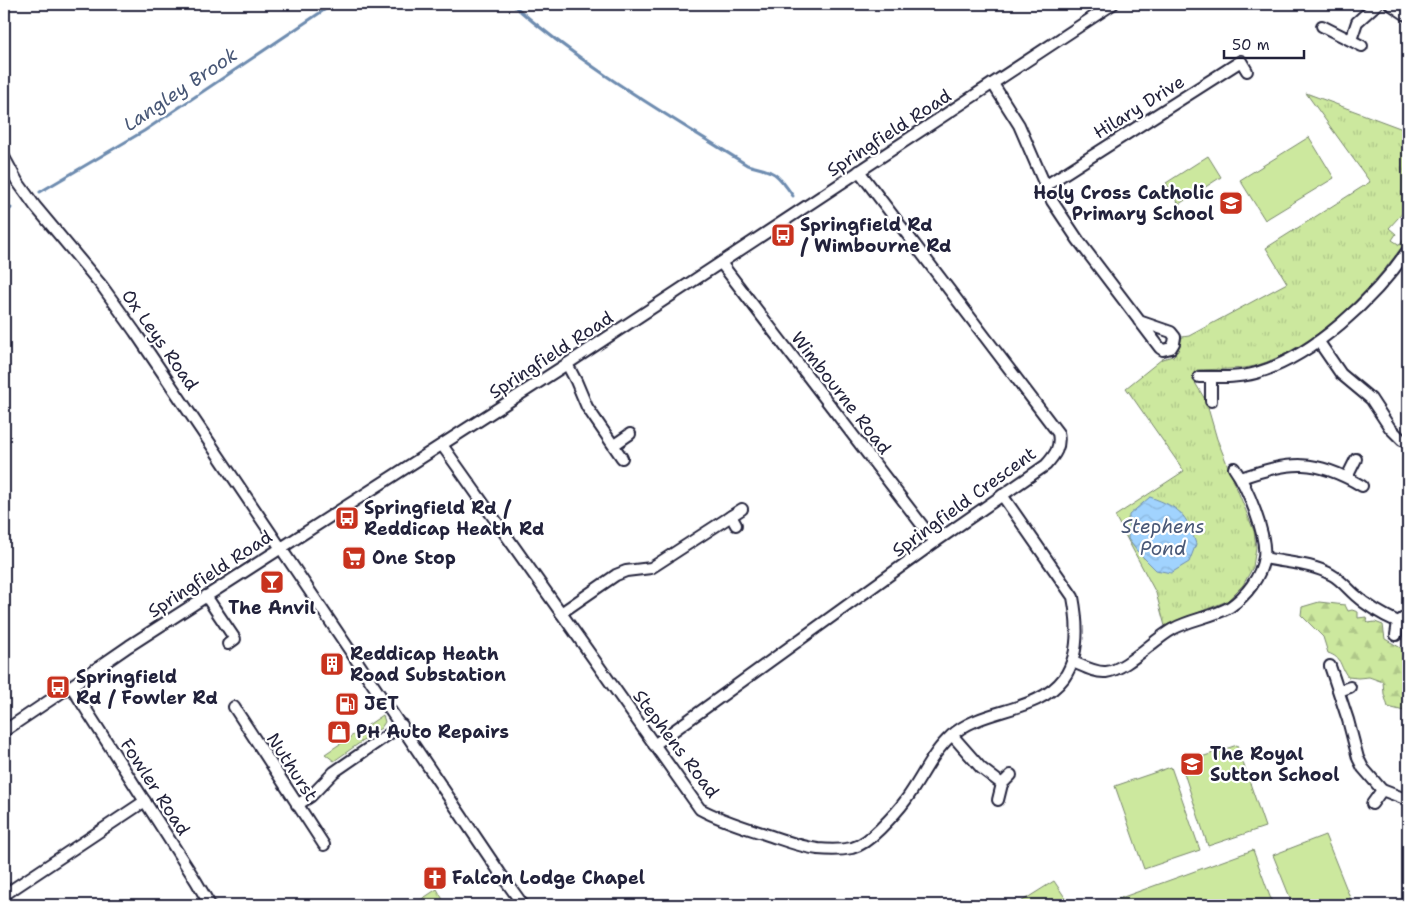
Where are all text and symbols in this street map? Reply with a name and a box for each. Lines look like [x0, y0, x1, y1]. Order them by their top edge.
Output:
scale bar [1224, 28, 1304, 60]
text: 50 m [1232, 35, 1270, 55]
water label: Langley Brook [118, 42, 242, 137]
street label: Hilary Drive [1089, 70, 1189, 144]
street label: Springfield Road [822, 84, 956, 182]
place label: Holy Cross Catholic Primary School [1033, 181, 1214, 226]
school or university icon: Holy Cross Catholic Primary School [1218, 190, 1244, 216]
place label: Springfield Rd / Wimbourne Rd [800, 213, 952, 258]
bus stop icon: Springfield Rd / Wimbourne Rd [770, 222, 796, 248]
street label: Ox Leys Road [116, 285, 204, 395]
street label: Springfield Road [484, 306, 618, 404]
street label: Wimbourne Road [785, 327, 897, 459]
street label: Springfield Crescent [887, 442, 1041, 562]
place label: Springfield Rd / Reddicap Heath Rd [364, 496, 544, 541]
bus stop icon: Springfield Rd / Reddicap Heath Rd [334, 505, 360, 531]
water label: Stephens Pond [1121, 514, 1205, 561]
street label: Springfield Road [143, 525, 277, 623]
supermarket icon: One Stop [341, 545, 367, 571]
place label: One Stop [372, 546, 456, 570]
bar icon: The Anvil [259, 569, 285, 595]
place label: The Anvil [228, 596, 316, 620]
place label: Reddicap Heath Road Substation [350, 642, 506, 687]
building icon: Reddicap Heath Road Substation [319, 651, 345, 677]
place label: Springfield Rd / Fowler Rd [76, 665, 218, 710]
bus stop icon: Springfield Rd / Fowler Rd [45, 674, 71, 700]
street label: Stephens Road [627, 685, 725, 803]
fuel station icon: JET [334, 691, 360, 717]
place label: JET [364, 692, 399, 716]
shop icon: PH Auto Repairs [326, 719, 352, 745]
place label: PH Auto Repairs [356, 720, 509, 744]
street label: Nuthurst [261, 728, 323, 806]
street label: Fowler Road [115, 734, 195, 840]
place label: The Royal Sutton School [1210, 742, 1340, 787]
school or university icon: The Royal Sutton School [1179, 751, 1205, 777]
church icon: Falcon Lodge Chapel [422, 865, 448, 891]
place label: Falcon Lodge Chapel [452, 866, 645, 890]

